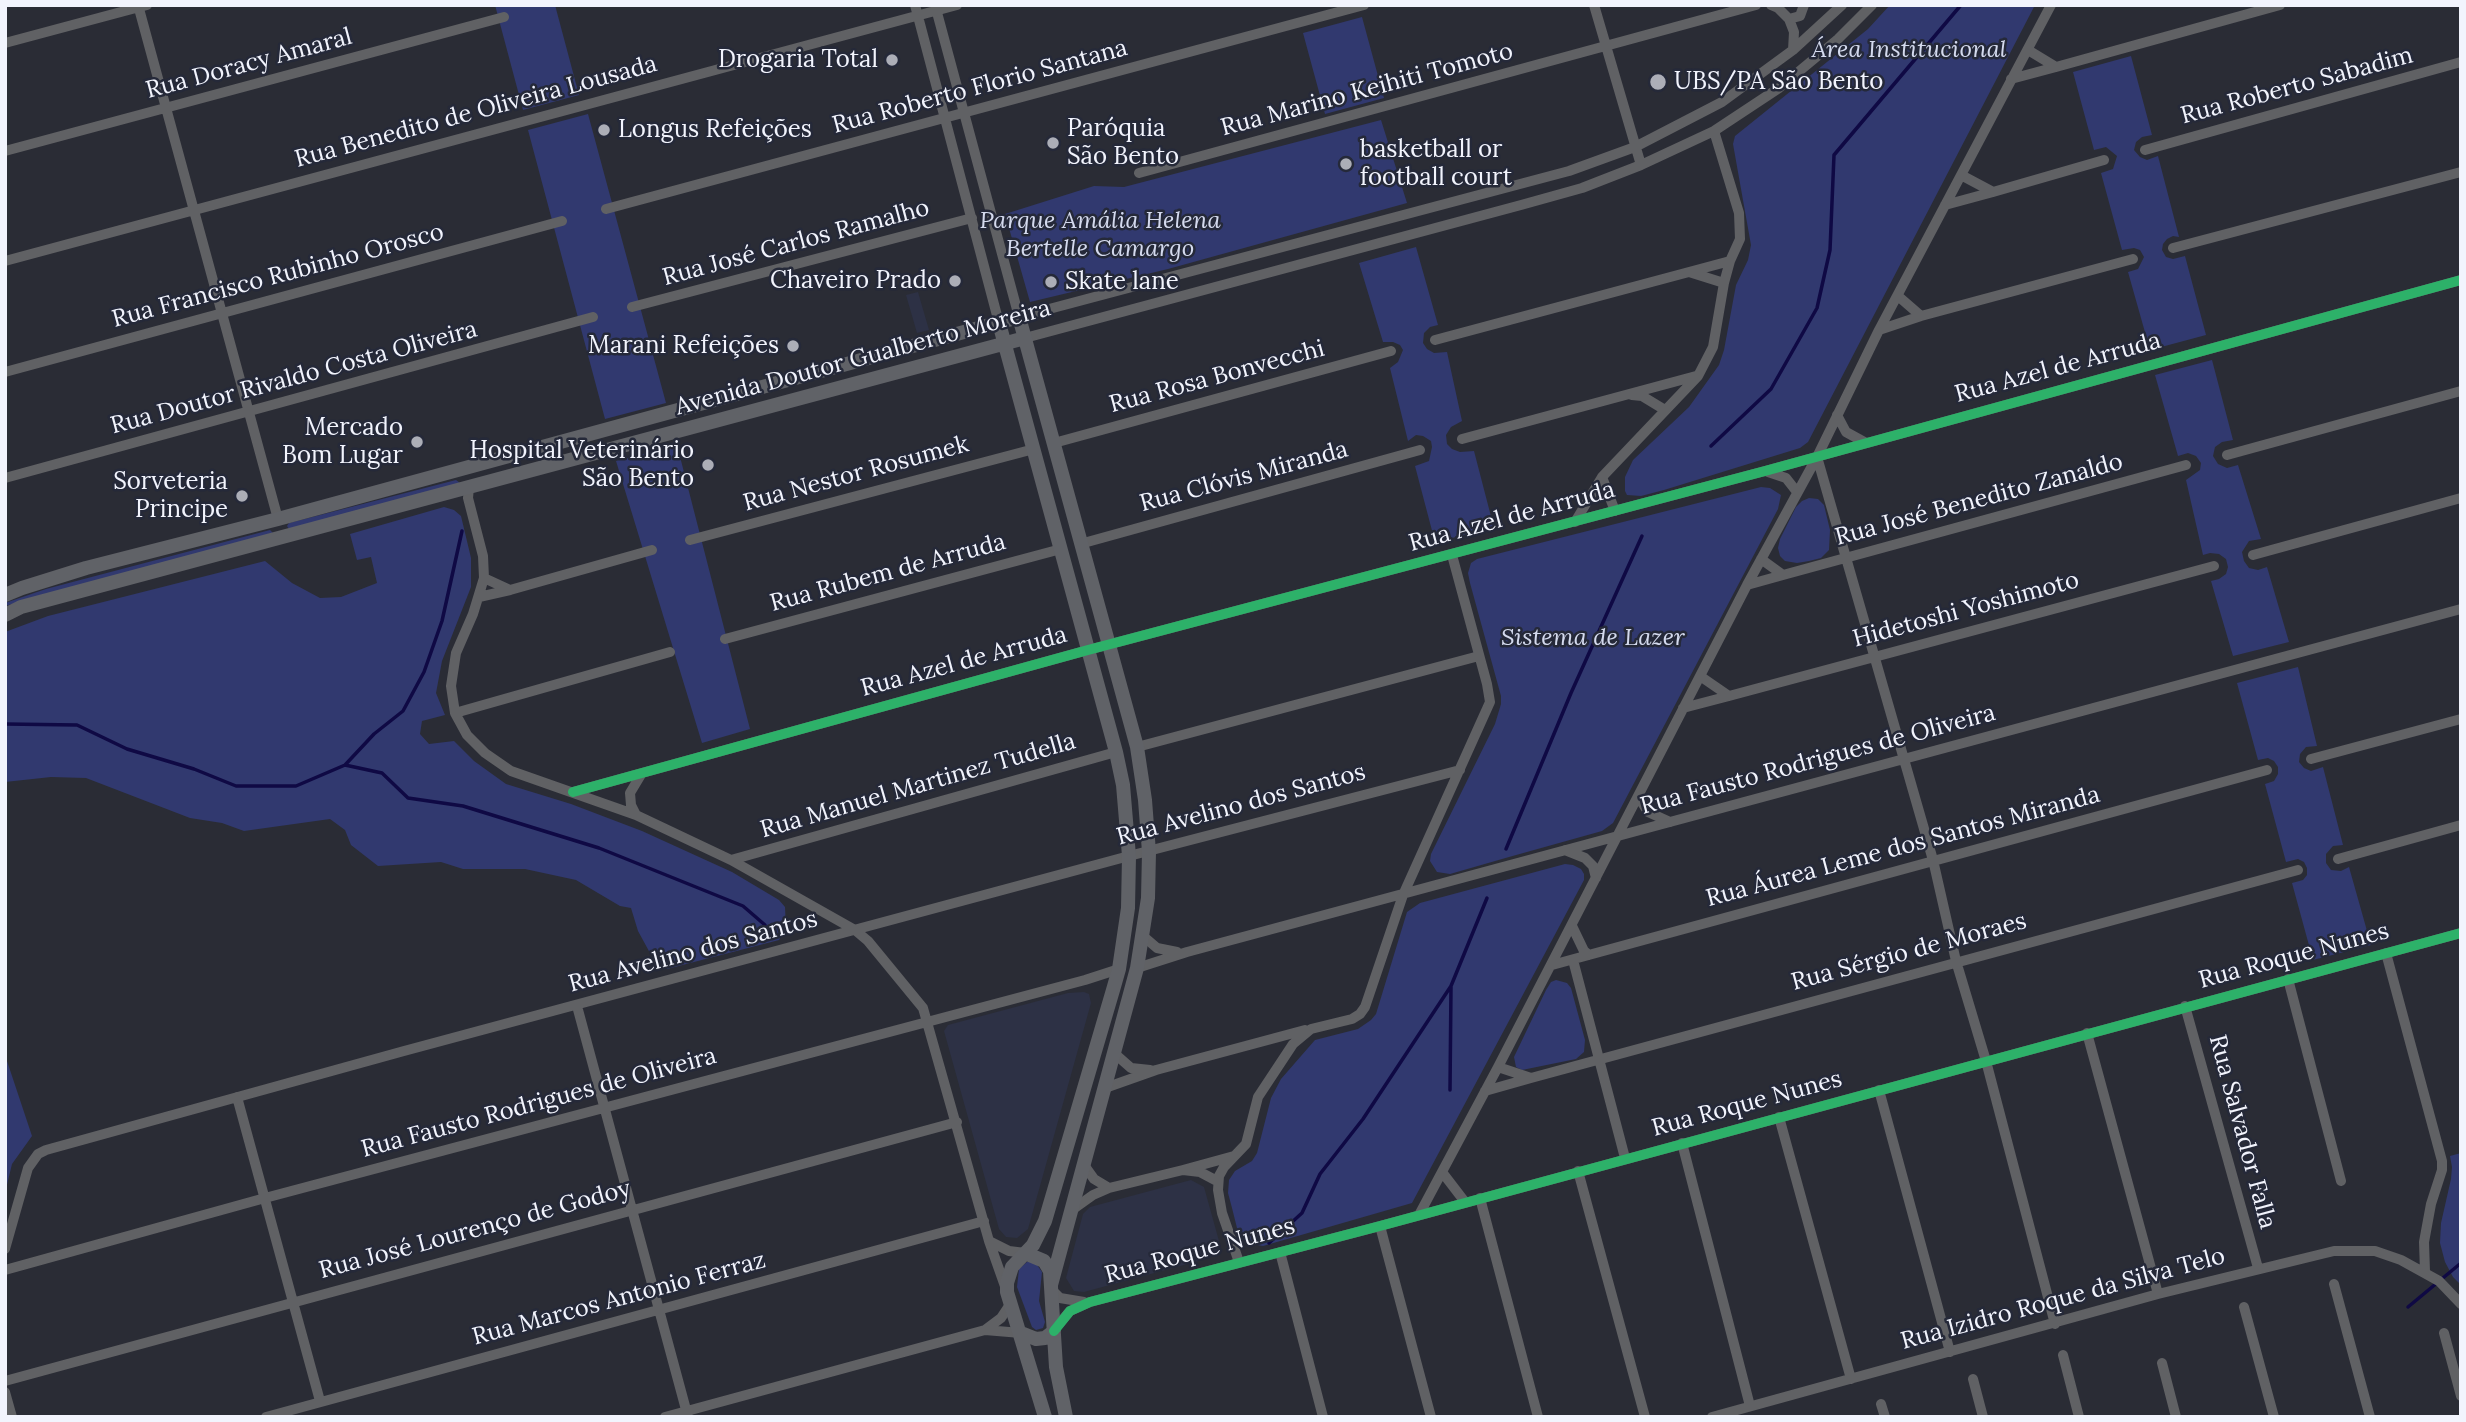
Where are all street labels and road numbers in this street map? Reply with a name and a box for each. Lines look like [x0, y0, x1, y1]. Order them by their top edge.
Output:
street label: Rua Doracy Amaral [143, 23, 355, 105]
street label: Rua Roberto Florio Santana [829, 34, 1131, 140]
street label: Rua Marino Keihiti Tomoto [1218, 37, 1516, 143]
street label: Rua Roberto Sabadim [2178, 41, 2416, 131]
street label: Rua Benedito de Oliveira Lousada [292, 50, 660, 174]
street label: Rua José Carlos Ramalho [659, 193, 933, 293]
street label: Rua Francisco Rubinho Orosco [109, 218, 447, 334]
street label: Avenida Doutor Gualberto Moreira [672, 294, 1054, 422]
street label: Rua Doutor Rivaldo Costa Oliveira [108, 315, 480, 441]
street label: Rua Azel de Arruda [1952, 327, 2164, 409]
street label: Rua Rosa Bonvecchi [1106, 334, 1328, 420]
street label: Rua Nestor Rosumek [740, 430, 972, 518]
street label: Rua Clóvis Miranda [1137, 435, 1351, 519]
street label: Rua José Benedito Zanaldo [1832, 448, 2126, 552]
street label: Rua Azel de Arruda [1406, 476, 1618, 558]
street label: Rua Rubem de Arruda [767, 528, 1009, 618]
street label: Hidetoshi Yoshimoto [1850, 566, 2082, 654]
street label: Rua Azel de Arruda [858, 621, 1070, 703]
street label: Rua Fausto Rodrigues de Oliveira [1637, 699, 1999, 821]
street label: Rua Manuel Martinez Tudella [757, 727, 1079, 845]
street label: Rua Avelino dos Santos [1113, 758, 1369, 852]
street label: Rua Áurea Leme dos Santos Miranda [1703, 780, 2103, 914]
street label: Rua Avelino dos Santos [565, 905, 821, 999]
street label: Rua Sérgio de Moraes [1788, 907, 2030, 997]
street label: Rua Roque Nunes [2196, 917, 2392, 995]
street label: Rua Salvador Falla [2202, 1032, 2282, 1232]
street label: Rua Fausto Rodrigues de Oliveira [358, 1042, 720, 1164]
street label: Rua Roque Nunes [1649, 1065, 1845, 1143]
street label: Rua José Lourenço de Godoy [316, 1175, 634, 1285]
street label: Rua Roque Nunes [1102, 1212, 1298, 1290]
street label: Rua Izidro Roque da Silva Telo [1898, 1242, 2228, 1356]
street label: Rua Marcos Antonio Ferraz [469, 1246, 769, 1352]

